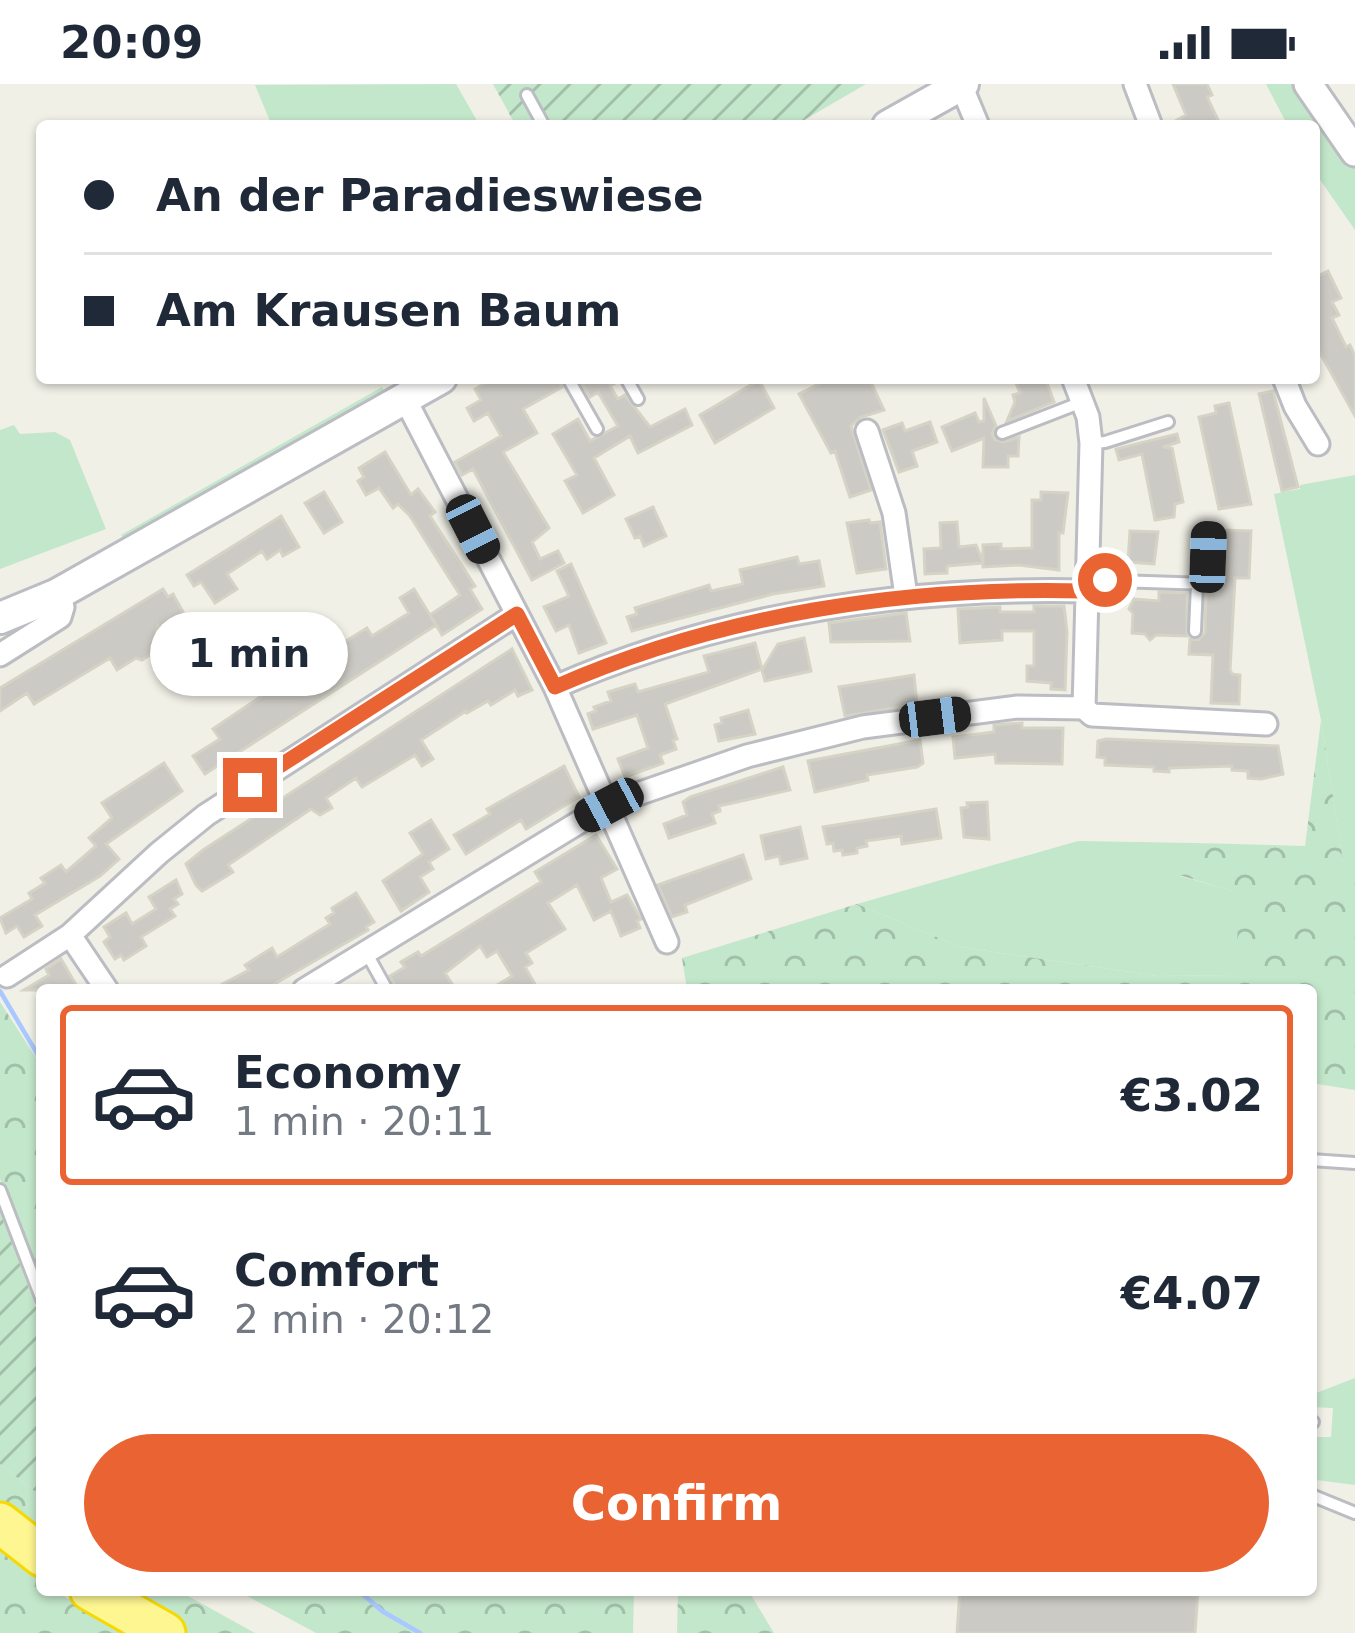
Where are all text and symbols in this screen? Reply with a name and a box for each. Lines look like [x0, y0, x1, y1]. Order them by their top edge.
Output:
text: 20:09 [60, 16, 203, 69]
text: An der Paradieswiese [156, 169, 704, 222]
text: Am Krausen Baum [156, 284, 621, 337]
car [441, 489, 505, 569]
car [1189, 520, 1227, 594]
route start [1078, 553, 1132, 607]
callout: 1 min [151, 611, 349, 695]
text: 1 min [188, 631, 310, 676]
car [897, 695, 973, 739]
route end [223, 758, 277, 812]
car [569, 772, 649, 838]
icon: car [90, 1041, 198, 1149]
text: Economy [234, 1046, 462, 1099]
text: €3.02 [1121, 1069, 1263, 1122]
text: 1 min · 20:11 [234, 1099, 494, 1144]
icon: car [90, 1239, 198, 1347]
text: Comfort [234, 1244, 439, 1297]
text: €4.07 [1121, 1267, 1263, 1320]
text: 2 min · 20:12 [234, 1297, 494, 1342]
button: Confirm [84, 1434, 1269, 1572]

